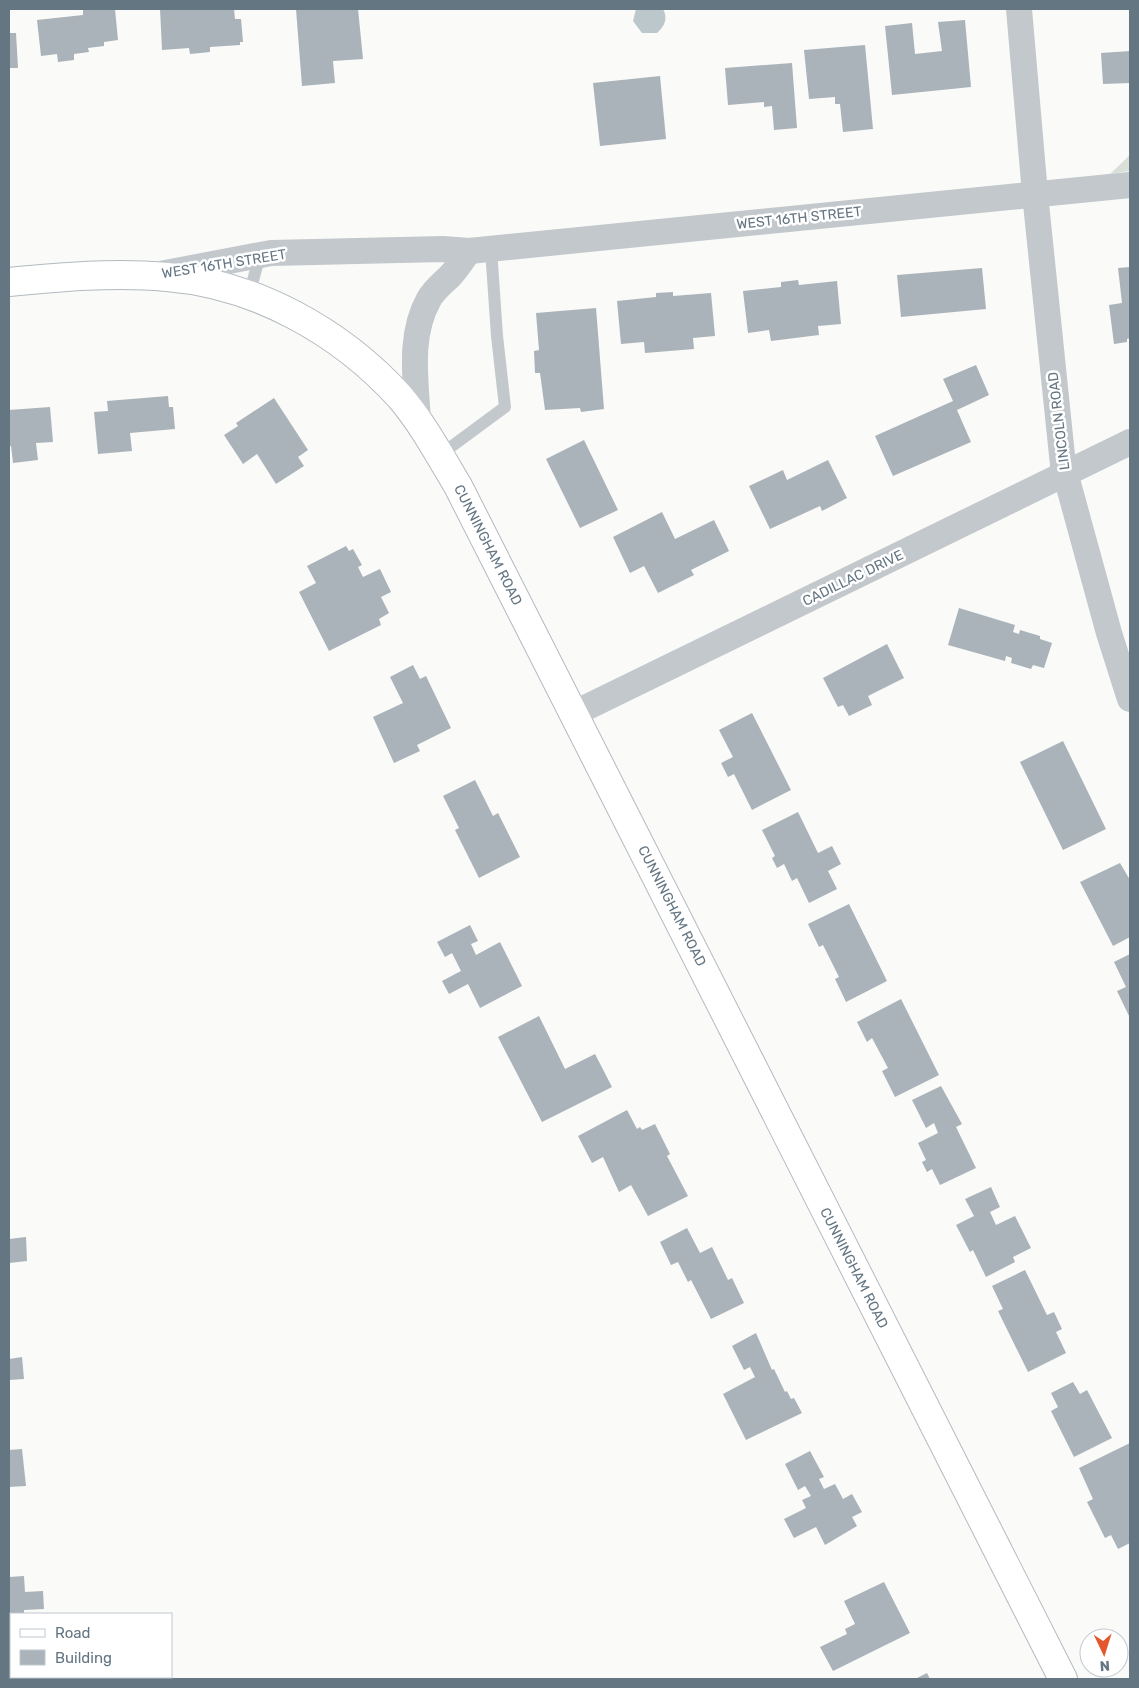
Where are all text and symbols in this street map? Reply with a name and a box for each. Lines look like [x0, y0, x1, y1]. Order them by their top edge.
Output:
street label: WEST 16TH STREET [736, 203, 862, 233]
street label: WEST 16TH STREET [161, 246, 287, 282]
street label: LINCOLN ROAD [1045, 371, 1073, 471]
street label: CUNNINGHAM ROAD [450, 482, 526, 608]
street label: CADILLAC DRIVE [800, 546, 906, 610]
street label: CUNNINGHAM ROAD [634, 843, 710, 969]
street label: CUNNINGHAM ROAD [816, 1205, 892, 1331]
legend [10, 1613, 172, 1678]
text: Road [55, 1624, 91, 1642]
north arrow [1079, 1628, 1129, 1678]
text: Building [55, 1649, 112, 1667]
text: N [1099, 1657, 1110, 1674]

